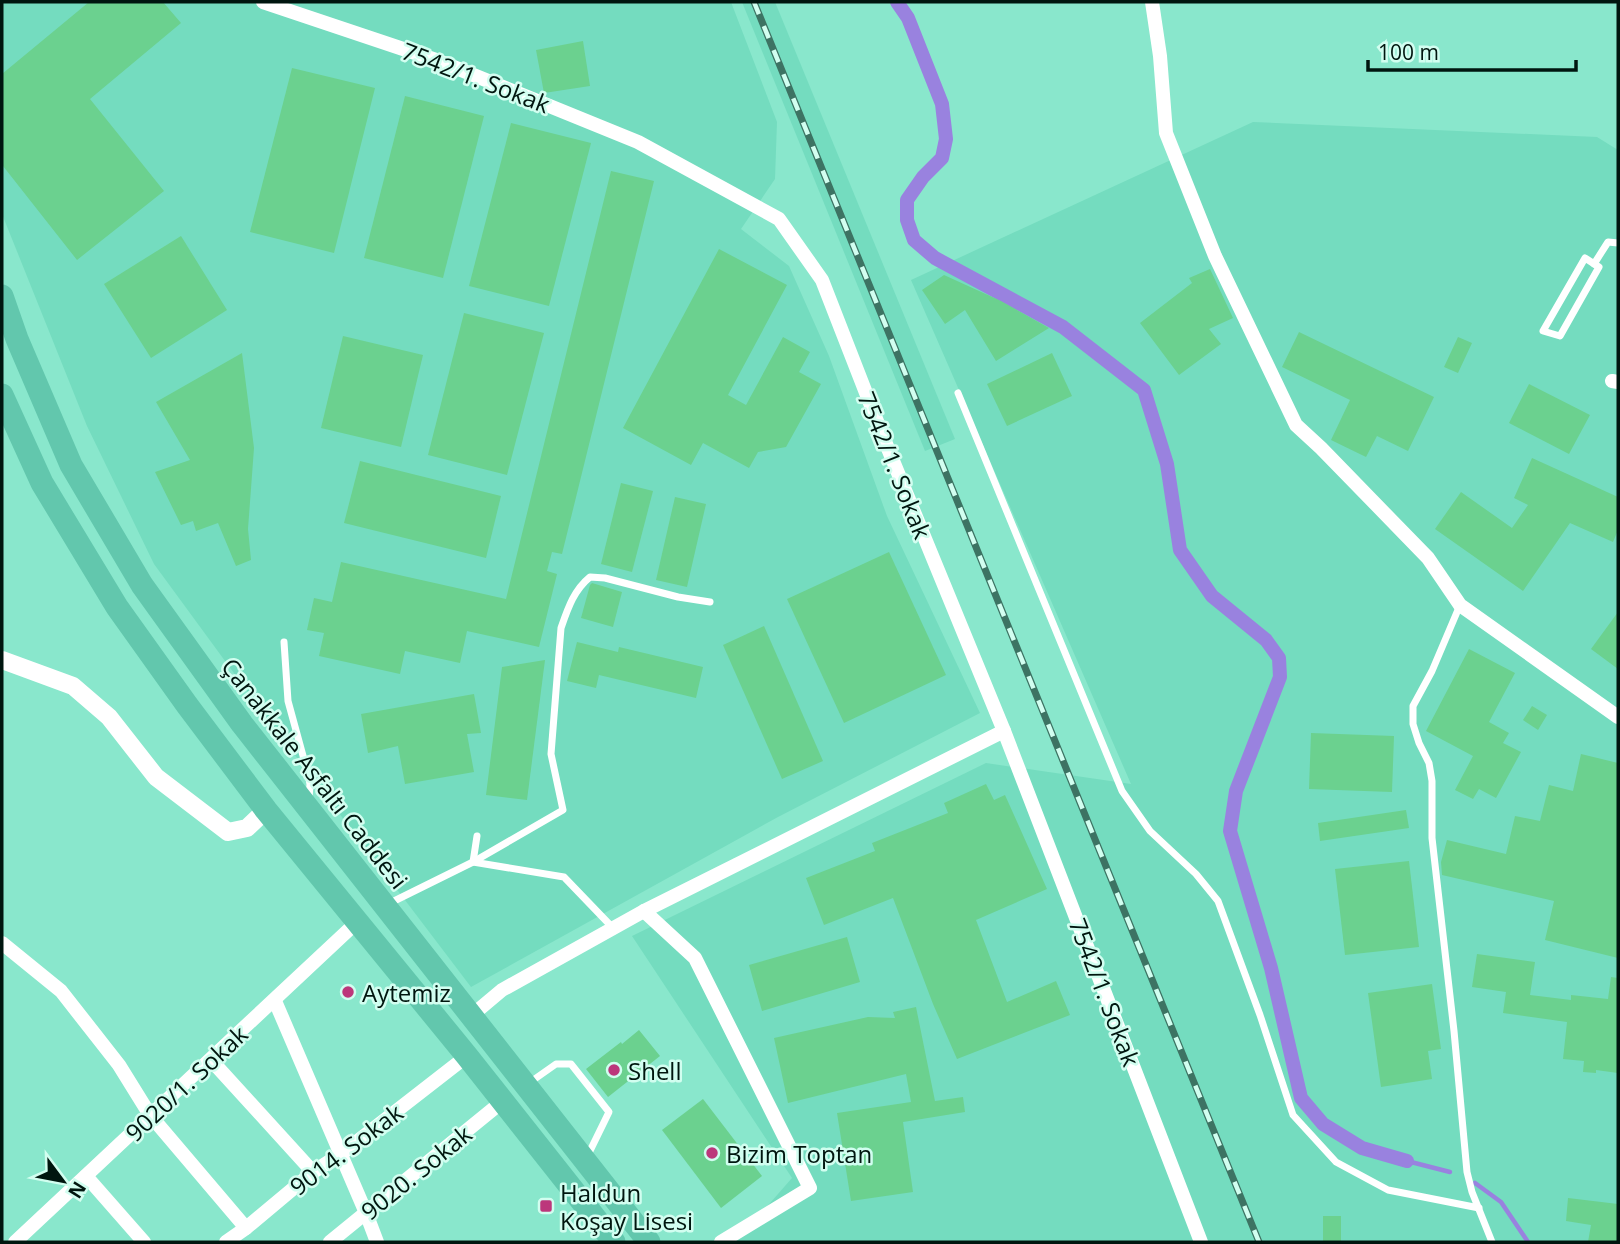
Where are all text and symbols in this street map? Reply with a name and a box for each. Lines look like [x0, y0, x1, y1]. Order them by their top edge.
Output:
scale bar [1368, 28, 1576, 72]
street label: 7542/1. Sokak [397, 34, 555, 121]
text: 100 m [1378, 38, 1439, 66]
street label: 7542/1. Sokak [850, 386, 940, 544]
street label: Çanakkale Asfaltı Caddesi [214, 651, 416, 895]
street label: 7542/1. Sokak [1062, 913, 1149, 1071]
place label: Aytemiz [362, 976, 451, 1009]
marker: Aytemiz [340, 984, 356, 1000]
street label: 9020/1. Sokak [118, 1017, 255, 1148]
place label: Shell [628, 1054, 681, 1087]
marker: Shell [606, 1062, 622, 1078]
street label: 9014. Sokak [283, 1095, 410, 1202]
street label: 9020. Sokak [354, 1117, 479, 1227]
place label: Bizim Toptan [726, 1137, 872, 1170]
marker: Bizim Toptan [704, 1145, 720, 1161]
north arrow [28, 1146, 98, 1216]
place label: Haldun Koşay Lisesi [560, 1176, 693, 1237]
text: N [62, 1177, 93, 1203]
marker: Haldun Koşay Lisesi [538, 1198, 554, 1214]

